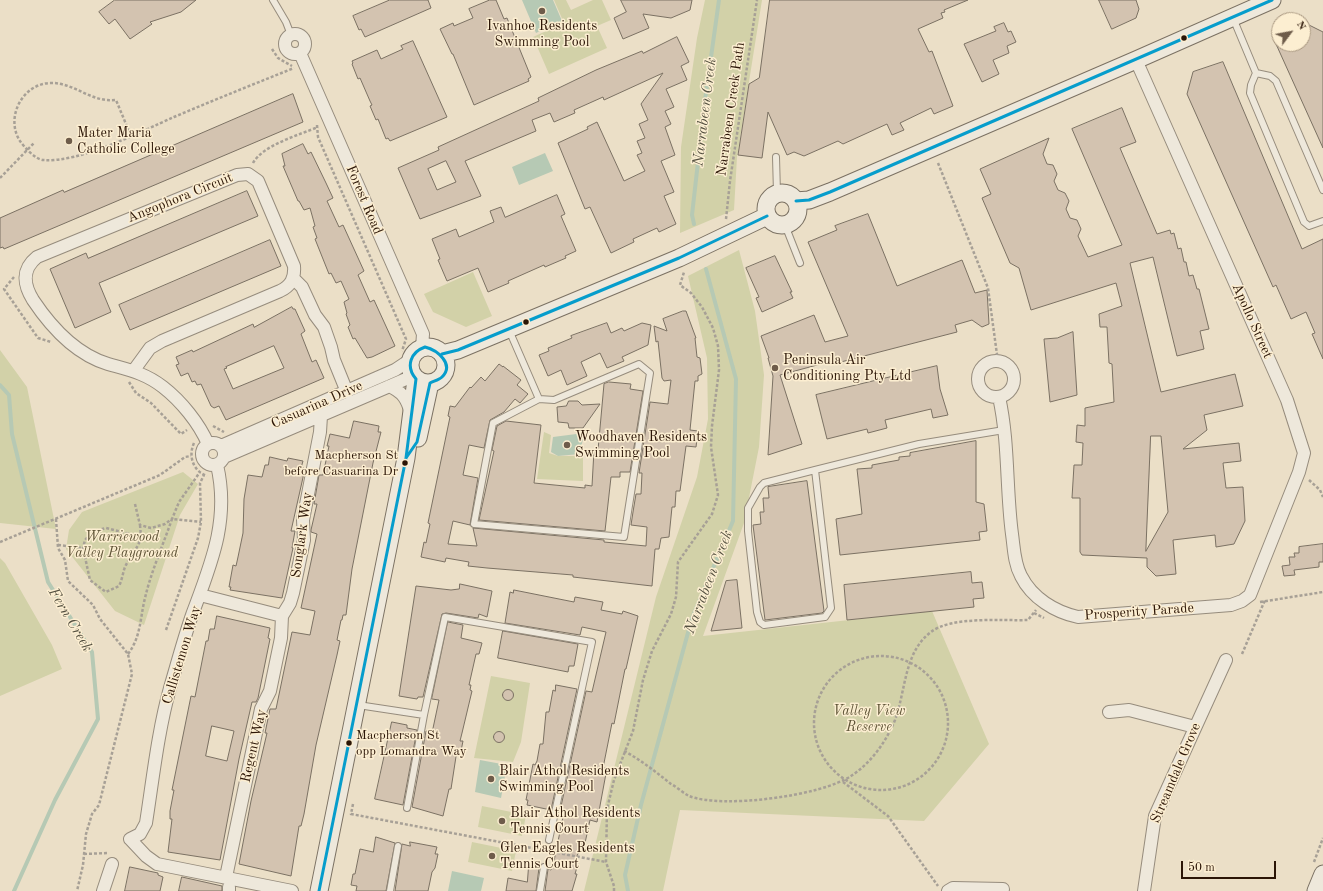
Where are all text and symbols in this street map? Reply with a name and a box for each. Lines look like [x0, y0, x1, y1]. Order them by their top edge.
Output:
marker: Ivanhoe Residents Swimming Pool [537, 6, 547, 16]
north arrow [1271, 12, 1311, 52]
place label: Ivanhoe Residents Swimming Pool [487, 18, 597, 50]
text: N [1294, 19, 1308, 32]
unlabelled marker [1179, 33, 1189, 43]
street label: Narrabeen Creek Path [713, 41, 749, 177]
water label: Narrabeen Creek [689, 57, 721, 167]
place label: Mater Maria Catholic College [77, 125, 175, 158]
marker: Mater Maria Catholic College [64, 136, 74, 146]
street label: Forest Road [342, 163, 386, 237]
street label: Angophora Circuit [125, 169, 235, 227]
street label: Apollo Street [1228, 281, 1276, 361]
unlabelled marker [521, 317, 531, 327]
place label: Peninsula Air Conditioning Pty Ltd [783, 352, 911, 384]
marker: Peninsula Air Conditioning Pty Ltd [770, 363, 780, 373]
street label: Casuarina Drive [269, 377, 365, 433]
place label: Woodhaven Residents Swimming Pool [575, 429, 707, 462]
marker: Woodhaven Residents Swimming Pool [562, 440, 572, 450]
place label: Macpherson St before Casuarina Dr [284, 448, 398, 479]
marker: Macpherson St before Casuarina Dr [400, 458, 410, 468]
street label: Songlark Way [288, 491, 316, 579]
water label: Narrabeen Creek [681, 528, 737, 636]
park label: Warriewood Valley Playground [66, 529, 178, 562]
water label: Fern Creek [44, 585, 96, 655]
street label: Prosperity Parade [1084, 600, 1194, 624]
street label: Callistemon Way [159, 604, 205, 706]
park label: Valley View Reserve [833, 703, 905, 736]
street label: Regent Way [237, 708, 271, 784]
street label: Streamdale Grove [1147, 720, 1205, 826]
place label: Macpherson St opp Lomandra Way [356, 728, 467, 759]
marker: Macpherson St opp Lomandra Way [344, 738, 354, 748]
place label: Blair Athol Residents Swimming Pool [499, 763, 629, 796]
marker: Blair Athol Residents Swimming Pool [486, 774, 496, 784]
place label: Blair Athol Residents Tennis Court [510, 805, 640, 838]
marker: Blair Athol Residents Tennis Court [497, 816, 507, 826]
place label: Glen Eagles Residents Tennis Court [500, 840, 635, 872]
marker: Glen Eagles Residents Tennis Court [487, 851, 497, 861]
scale bar [1183, 853, 1278, 879]
text: 50 m [1188, 862, 1215, 874]

